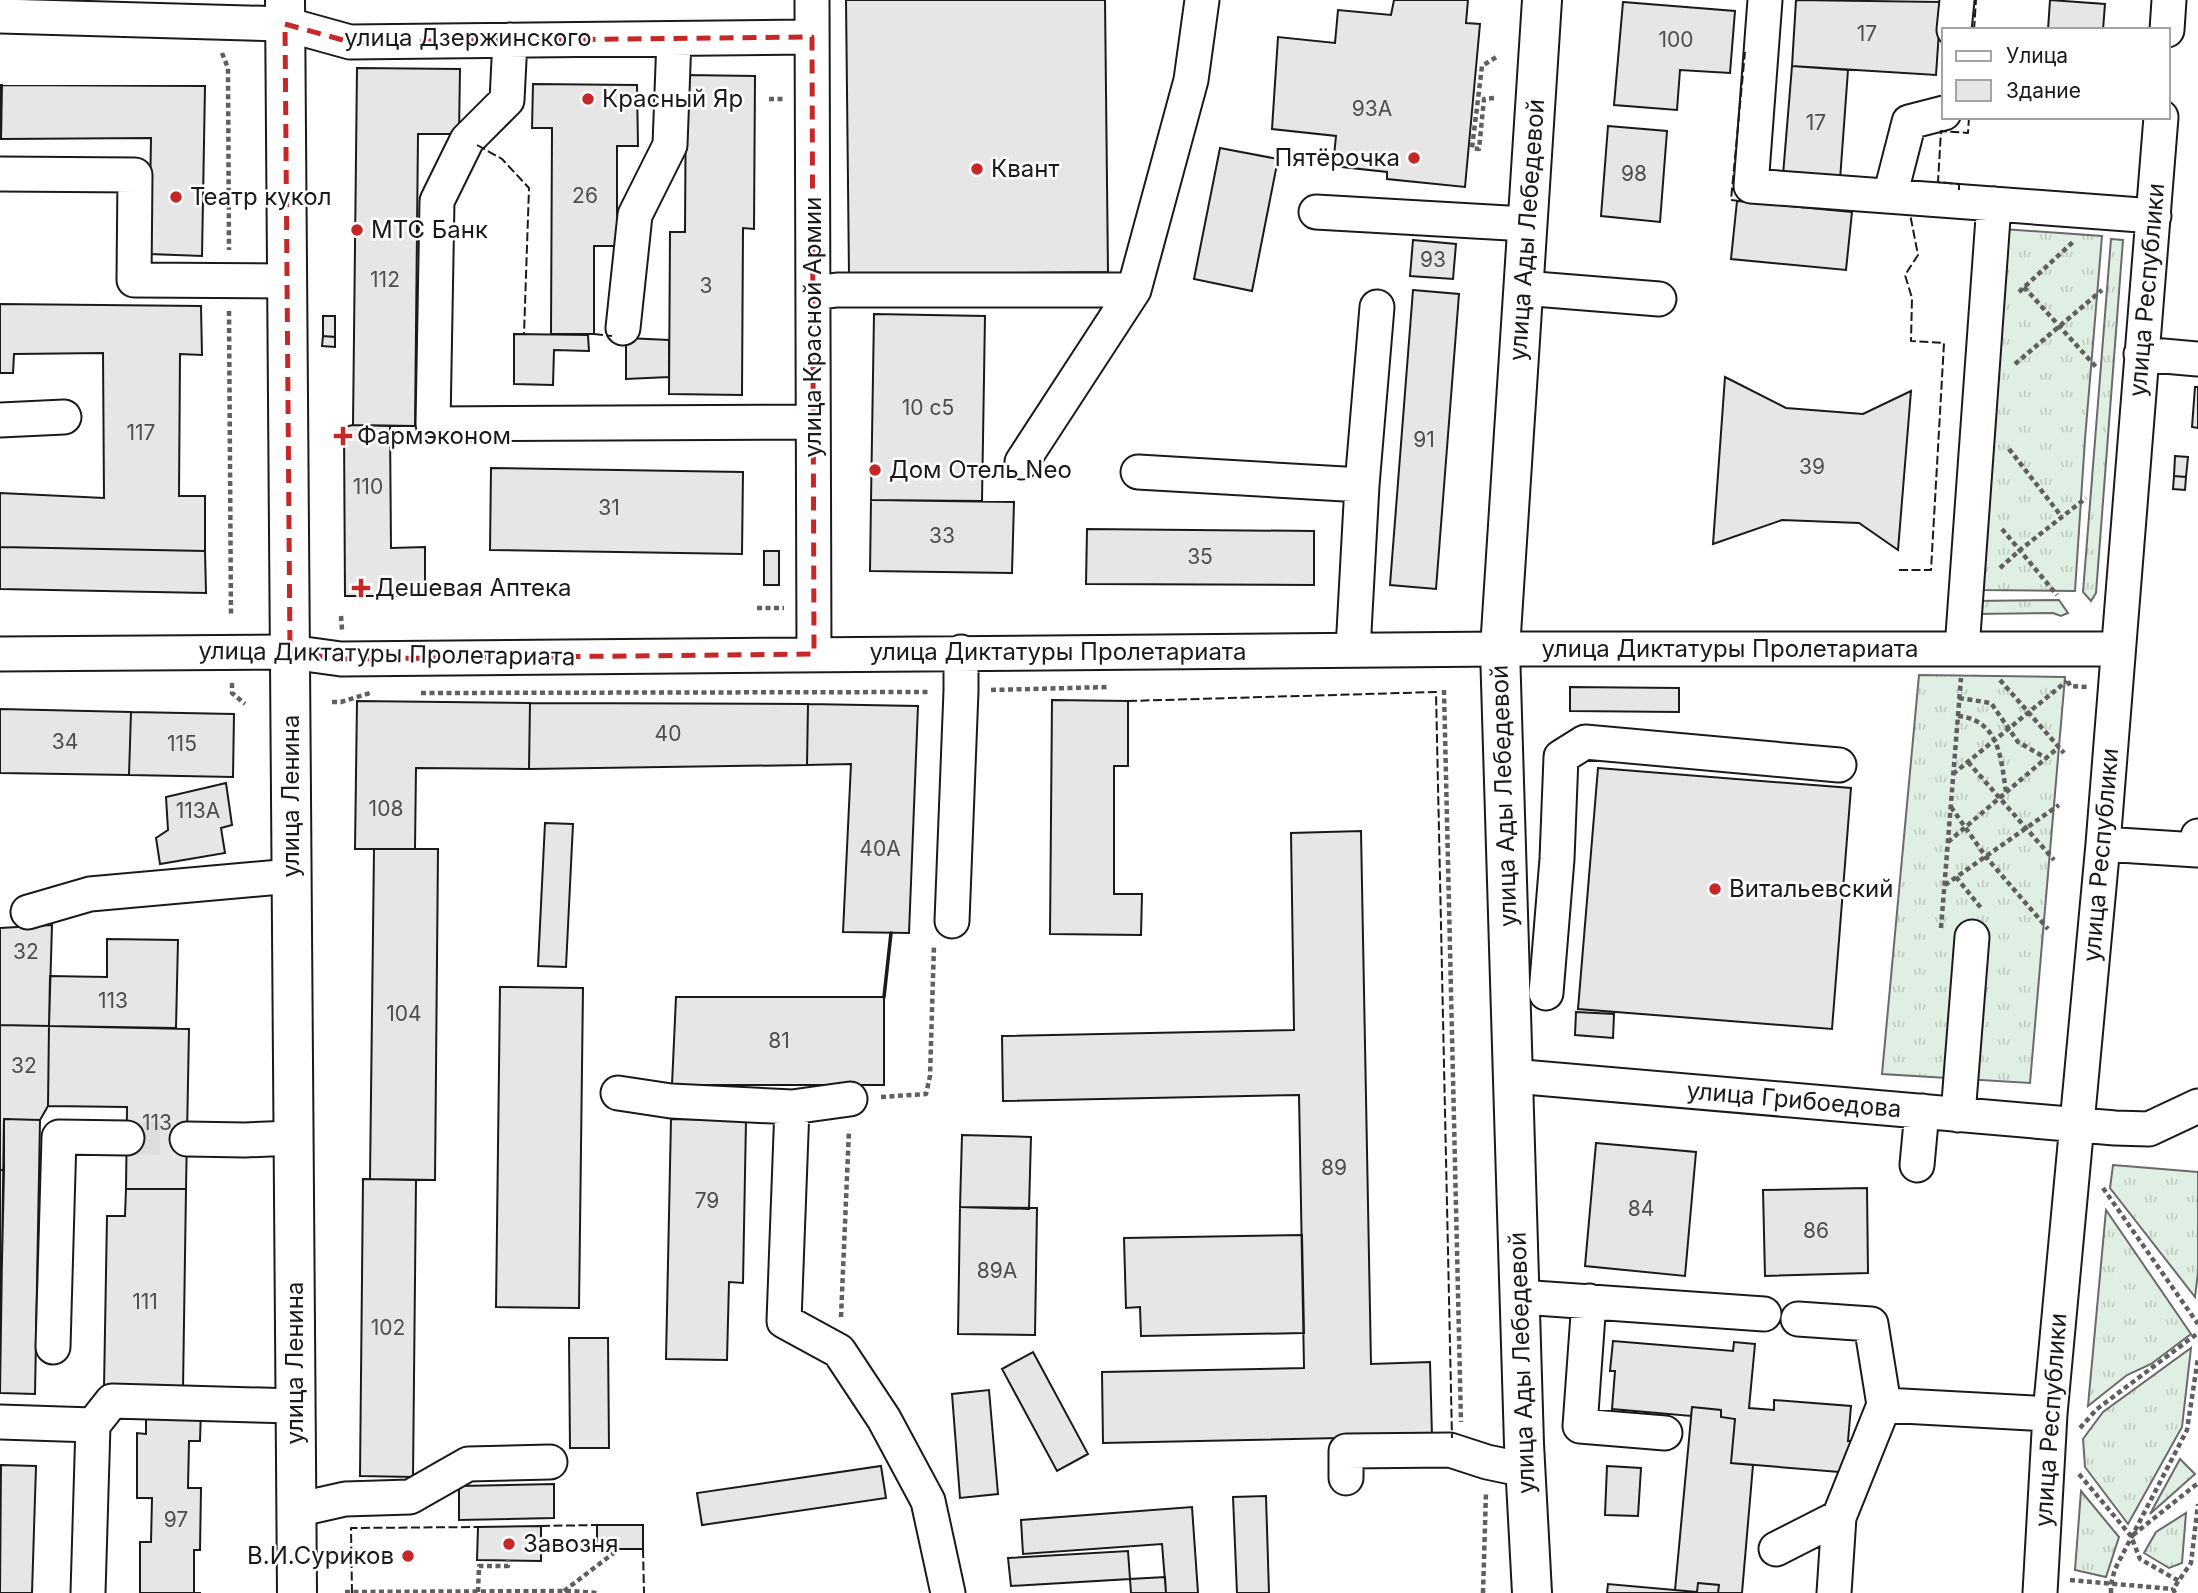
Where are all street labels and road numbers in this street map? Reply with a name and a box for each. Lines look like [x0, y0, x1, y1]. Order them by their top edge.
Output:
street label: улица Дзержинского [344, 23, 592, 52]
street label: улица Ады Лебедевой [1503, 98, 1550, 362]
street label: улица Республики [2123, 182, 2170, 398]
street label: улица Красной Армии [798, 197, 827, 457]
street label: улица Диктатуры Пролетариата [1541, 634, 1919, 663]
street label: улица Диктатуры Пролетариата [198, 636, 576, 671]
street label: улица Диктатуры Пролетариата [869, 637, 1247, 666]
street label: улица Ады Лебедевой [1484, 664, 1523, 928]
street label: улица Ленина [276, 715, 305, 877]
street label: улица Республики [2077, 747, 2124, 963]
street label: улица Грибоедова [1685, 1076, 1903, 1123]
street label: улица Ады Лебедевой [1502, 1231, 1541, 1495]
street label: улица Ленина [280, 1282, 309, 1444]
street label: улица Республики [2029, 1312, 2072, 1528]

